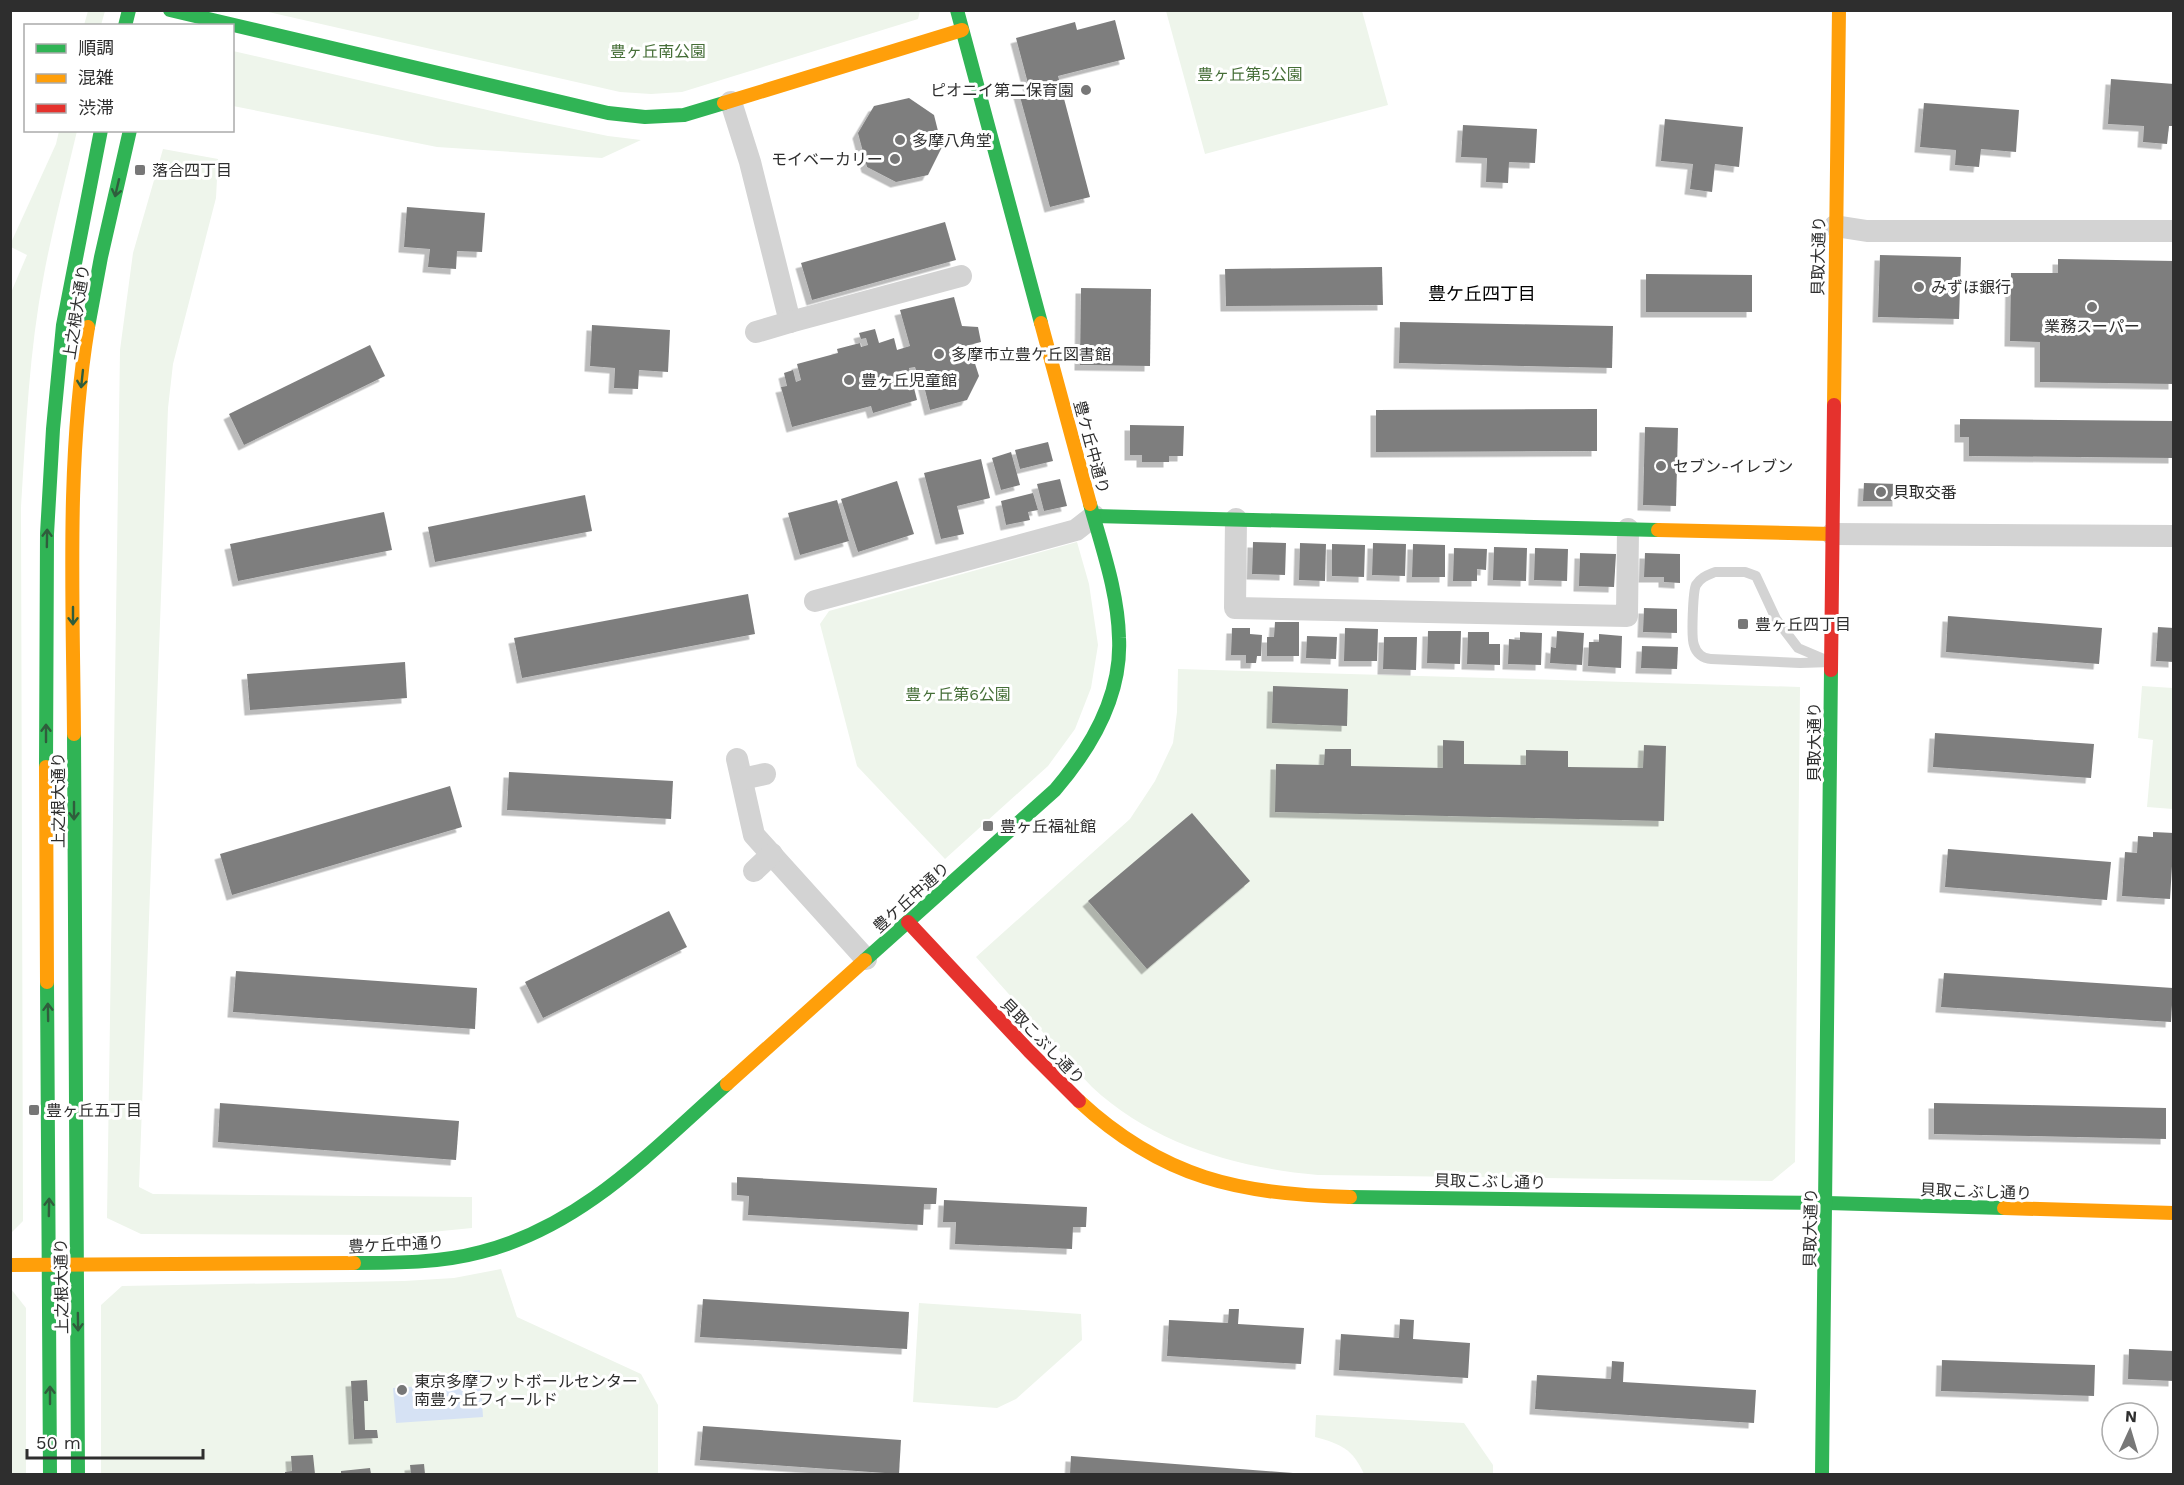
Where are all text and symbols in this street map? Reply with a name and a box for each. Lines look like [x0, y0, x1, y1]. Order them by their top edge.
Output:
legend [24, 24, 234, 132]
text: 順調 [78, 37, 114, 58]
park label: 豊ヶ丘南公園 [610, 42, 706, 61]
park label: 豊ヶ丘第5公園 [1197, 65, 1303, 84]
text: 混雑 [78, 67, 114, 88]
place label: ピオニイ第二保育園 [930, 81, 1074, 100]
marker: ピオニイ第二保育園 [1079, 83, 1093, 97]
text: 渋滞 [78, 97, 114, 118]
place label: 多摩八角堂 [912, 131, 992, 150]
marker: 多摩八角堂 [893, 133, 907, 147]
place label: モイベーカリー [771, 150, 883, 169]
marker: モイベーカリー [888, 152, 902, 166]
place label: 落合四丁目 [152, 161, 232, 180]
marker: 落合四丁目 [133, 163, 147, 177]
one-way arrow [111, 178, 123, 197]
street label: 貝取大通り [1808, 216, 1829, 296]
street label: 上之根大通り [60, 263, 93, 361]
place label: みずほ銀行 [1931, 278, 2011, 297]
marker: みずほ銀行 [1912, 280, 1926, 294]
district label: 豊ケ丘四丁目 [1428, 283, 1536, 304]
marker: 業務スーパー [2085, 300, 2099, 314]
place label: 業務スーパー [2044, 317, 2140, 336]
place label: 多摩市立豊ケ丘図書館 [951, 345, 1111, 364]
marker: 多摩市立豊ケ丘図書館 [932, 347, 946, 361]
one-way arrow [76, 369, 87, 389]
place label: 豊ヶ丘児童館 [861, 371, 957, 390]
marker: 豊ヶ丘児童館 [842, 373, 856, 387]
street label: 豊ケ丘中通り [1070, 398, 1113, 496]
place label: セブン-イレブン [1673, 457, 1793, 476]
marker: セブン-イレブン [1654, 459, 1668, 473]
place label: 貝取交番 [1893, 483, 1957, 502]
marker: 貝取交番 [1874, 485, 1888, 499]
one-way arrow [42, 528, 53, 548]
one-way arrow [67, 605, 79, 625]
place label: 豊ヶ丘四丁目 [1755, 615, 1851, 634]
marker: 豊ヶ丘四丁目 [1736, 617, 1750, 631]
park label: 豊ヶ丘第6公園 [905, 685, 1011, 704]
street label: 貝取大通り [1805, 702, 1824, 782]
one-way arrow [40, 723, 52, 743]
street label: 上之根大通り [49, 752, 68, 848]
one-way arrow [68, 800, 80, 820]
place label: 豊ヶ丘福祉館 [1000, 817, 1096, 836]
marker: 豊ヶ丘福祉館 [981, 819, 995, 833]
street label: 豊ケ丘中通り [869, 858, 953, 937]
street label: 貝取こぶし通り [997, 994, 1088, 1088]
one-way arrow [43, 1002, 54, 1022]
place label: 豊ヶ丘五丁目 [46, 1101, 142, 1120]
marker: 豊ヶ丘五丁目 [27, 1103, 41, 1117]
street label: 貝取こぶし通り [1434, 1171, 1546, 1192]
street label: 貝取こぶし通り [1920, 1180, 2032, 1203]
street label: 貝取大通り [1800, 1188, 1821, 1268]
one-way arrow [44, 1197, 55, 1217]
street label: 豊ケ丘中通り [348, 1232, 444, 1256]
street label: 上之根大通り [51, 1238, 72, 1334]
one-way arrow [72, 1312, 84, 1332]
place label: 東京多摩フットボールセンター 南豊ヶ丘フィールド [414, 1372, 638, 1409]
marker: 東京多摩フットボールセンター 南豊ヶ丘フィールド [395, 1383, 409, 1397]
one-way arrow [44, 1386, 56, 1406]
north arrow [2100, 1401, 2160, 1461]
text: N [2124, 1407, 2138, 1426]
scale bar [27, 1422, 202, 1460]
text: 50 m [36, 1432, 81, 1453]

